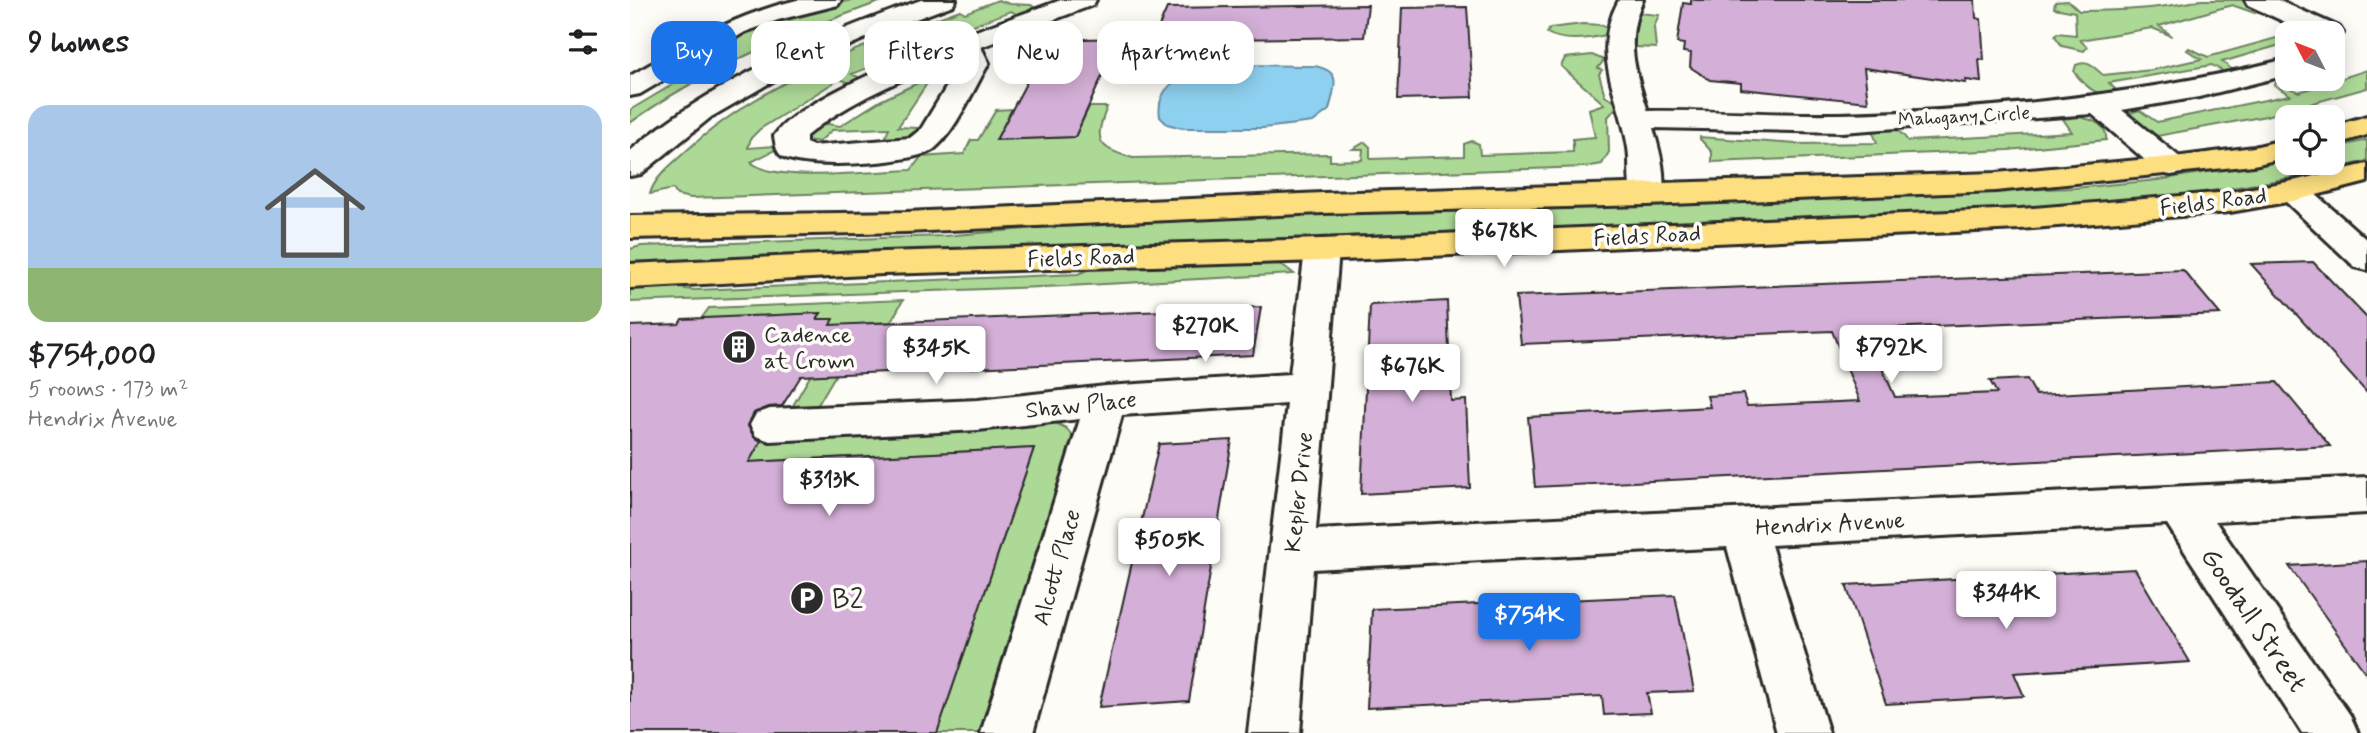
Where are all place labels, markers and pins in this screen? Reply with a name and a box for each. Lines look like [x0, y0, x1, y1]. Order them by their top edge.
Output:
pin: $678K [1455, 210, 1553, 269]
pin: $270K [1156, 304, 1254, 364]
place label: Cadence at Crown [764, 321, 855, 377]
pin: $345K [887, 326, 985, 386]
pin: $792K [1842, 326, 1940, 385]
building icon: Cadence at Crown [720, 328, 758, 366]
pin: $676K [1363, 344, 1461, 404]
pin: $313K [780, 458, 878, 518]
pin: $505K [1120, 518, 1218, 578]
pin: $344K [1957, 572, 2055, 631]
parking icon: B2 [788, 579, 826, 617]
place label: B2 [832, 582, 864, 619]
pin: $754K [1480, 594, 1578, 653]

